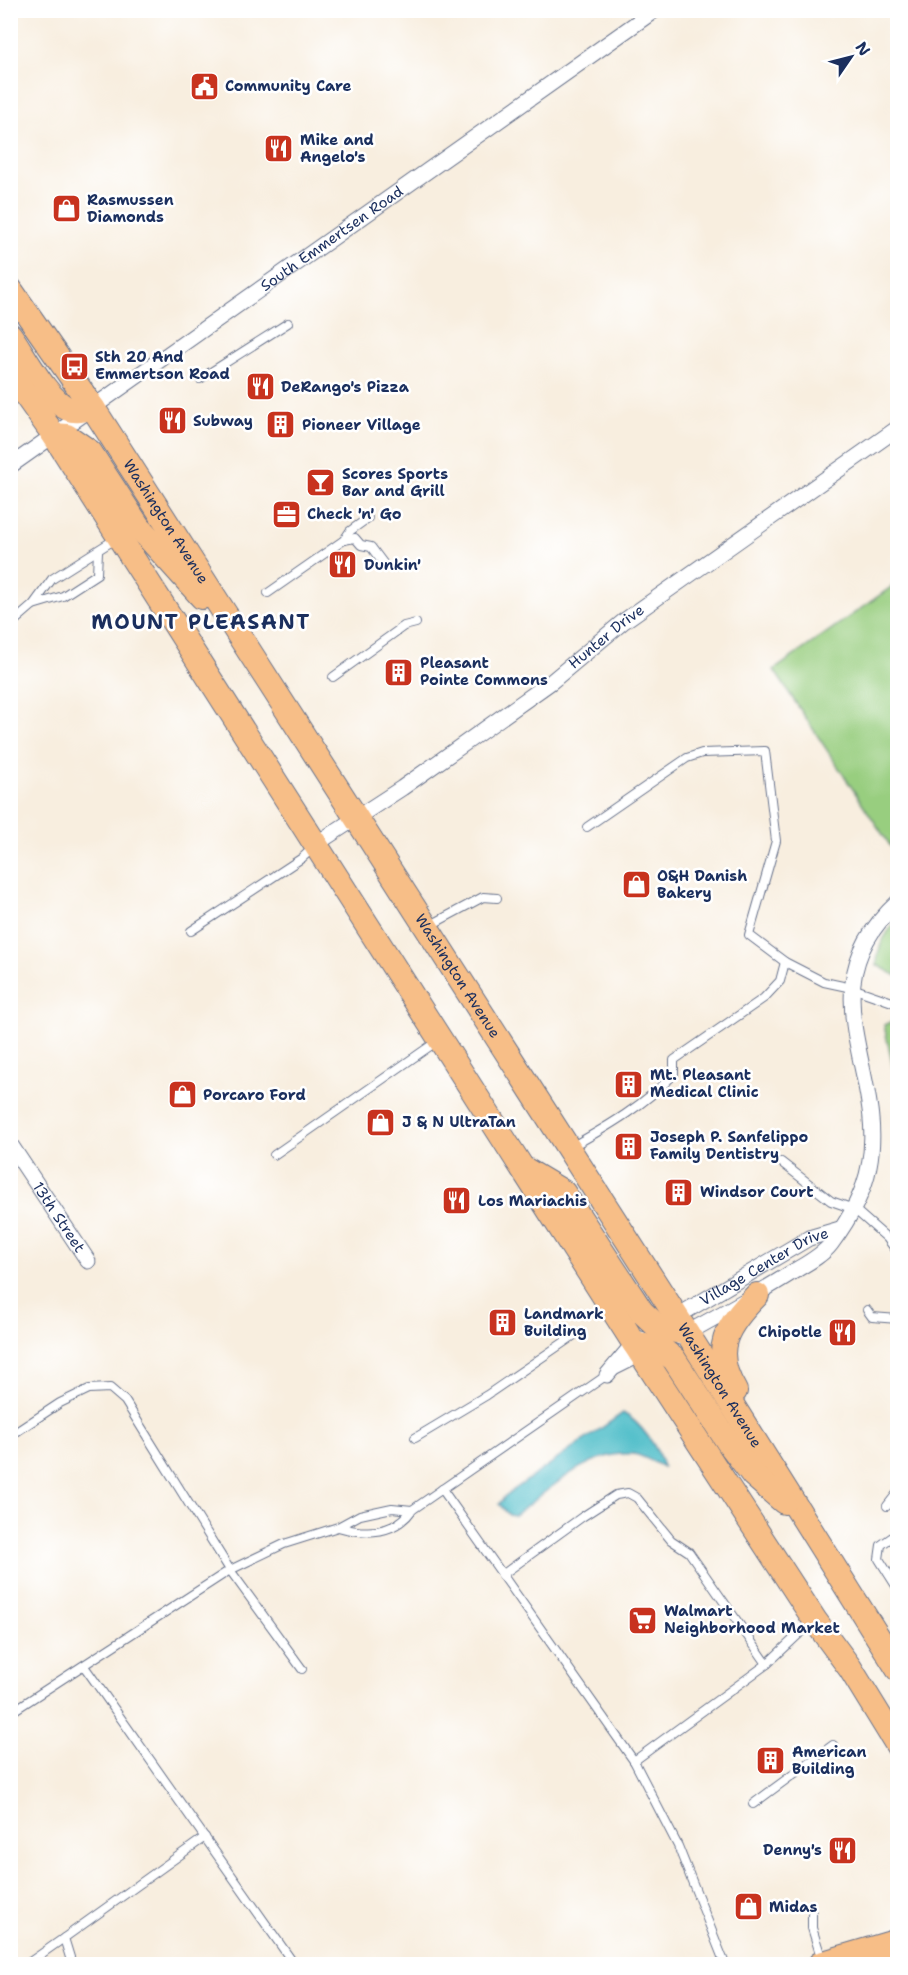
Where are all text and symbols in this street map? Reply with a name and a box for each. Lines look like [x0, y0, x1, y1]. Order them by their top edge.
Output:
north arrow [821, 27, 881, 87]
text: N [851, 37, 875, 60]
public building icon: Community Care [188, 70, 220, 102]
place label: Community Care [225, 76, 352, 96]
place label: Mike and Angelo's [300, 130, 374, 167]
restaurant icon: Mike and Angelo's [263, 133, 295, 165]
street label: South Emmertsen Road [256, 181, 407, 296]
place label: Rasmussen Diamonds [87, 190, 174, 227]
shop icon: Rasmussen Diamonds [50, 193, 82, 225]
place label: Sth 20 And Emmertson Road [95, 347, 230, 384]
bus stop icon: Sth 20 And Emmertson Road [58, 350, 90, 382]
restaurant icon: DeRango's Pizza [244, 371, 276, 403]
place label: DeRango's Pizza [281, 377, 410, 397]
restaurant icon: Subway [156, 405, 188, 437]
building icon: Pioneer Village [265, 409, 297, 441]
place label: Subway [193, 411, 253, 431]
place label: Pioneer Village [302, 415, 421, 435]
street label: Washington Avenue [119, 455, 213, 588]
place label: Scores Sports Bar and Grill [342, 464, 448, 501]
bar icon: Scores Sports Bar and Grill [305, 467, 337, 499]
office icon: Check 'n' Go [270, 498, 302, 530]
place label: Check 'n' Go [307, 504, 402, 524]
restaurant icon: Dunkin' [327, 549, 359, 581]
place label: Dunkin' [364, 555, 421, 575]
street label: Hunter Drive [564, 600, 648, 673]
district label: MOUNT PLEASANT [91, 608, 311, 636]
place label: Pleasant Pointe Commons [420, 653, 548, 690]
building icon: Pleasant Pointe Commons [383, 656, 415, 688]
place label: O&H Danish Bakery [657, 866, 747, 903]
shop icon: O&H Danish Bakery [620, 869, 652, 901]
street label: Washington Avenue [410, 910, 505, 1042]
place label: Mt. Pleasant Medical Clinic [650, 1065, 759, 1102]
building icon: Mt. Pleasant Medical Clinic [613, 1068, 645, 1100]
shop icon: Porcaro Ford [166, 1079, 198, 1111]
place label: Porcaro Ford [203, 1085, 306, 1105]
shop icon: J & N UltraTan [365, 1106, 397, 1138]
place label: J & N UltraTan [402, 1112, 516, 1132]
place label: Joseph P. Sanfelippo Family Dentistry [650, 1127, 809, 1164]
building icon: Joseph P. Sanfelippo Family Dentistry [613, 1130, 645, 1162]
building icon: Windsor Court [663, 1176, 695, 1208]
street label: 13th Street [28, 1178, 90, 1256]
place label: Windsor Court [700, 1182, 814, 1202]
restaurant icon: Los Mariachis [441, 1185, 473, 1217]
place label: Los Mariachis [478, 1191, 587, 1211]
street label: Village Center Drive [696, 1223, 831, 1310]
place label: Landmark Building [524, 1304, 604, 1341]
building icon: Landmark Building [487, 1307, 519, 1339]
restaurant icon: Chipotle [827, 1316, 859, 1348]
street label: Washington Avenue [673, 1319, 767, 1452]
place label: Chipotle [758, 1322, 822, 1342]
place label: Walmart Neighborhood Market [664, 1601, 840, 1638]
supermarket icon: Walmart Neighborhood Market [627, 1604, 659, 1636]
place label: American Building [792, 1742, 866, 1779]
building icon: American Building [755, 1745, 787, 1777]
restaurant icon: Denny's [827, 1834, 859, 1866]
place label: Denny's [763, 1840, 822, 1860]
shop icon: Midas [732, 1891, 764, 1923]
place label: Midas [769, 1897, 818, 1917]

